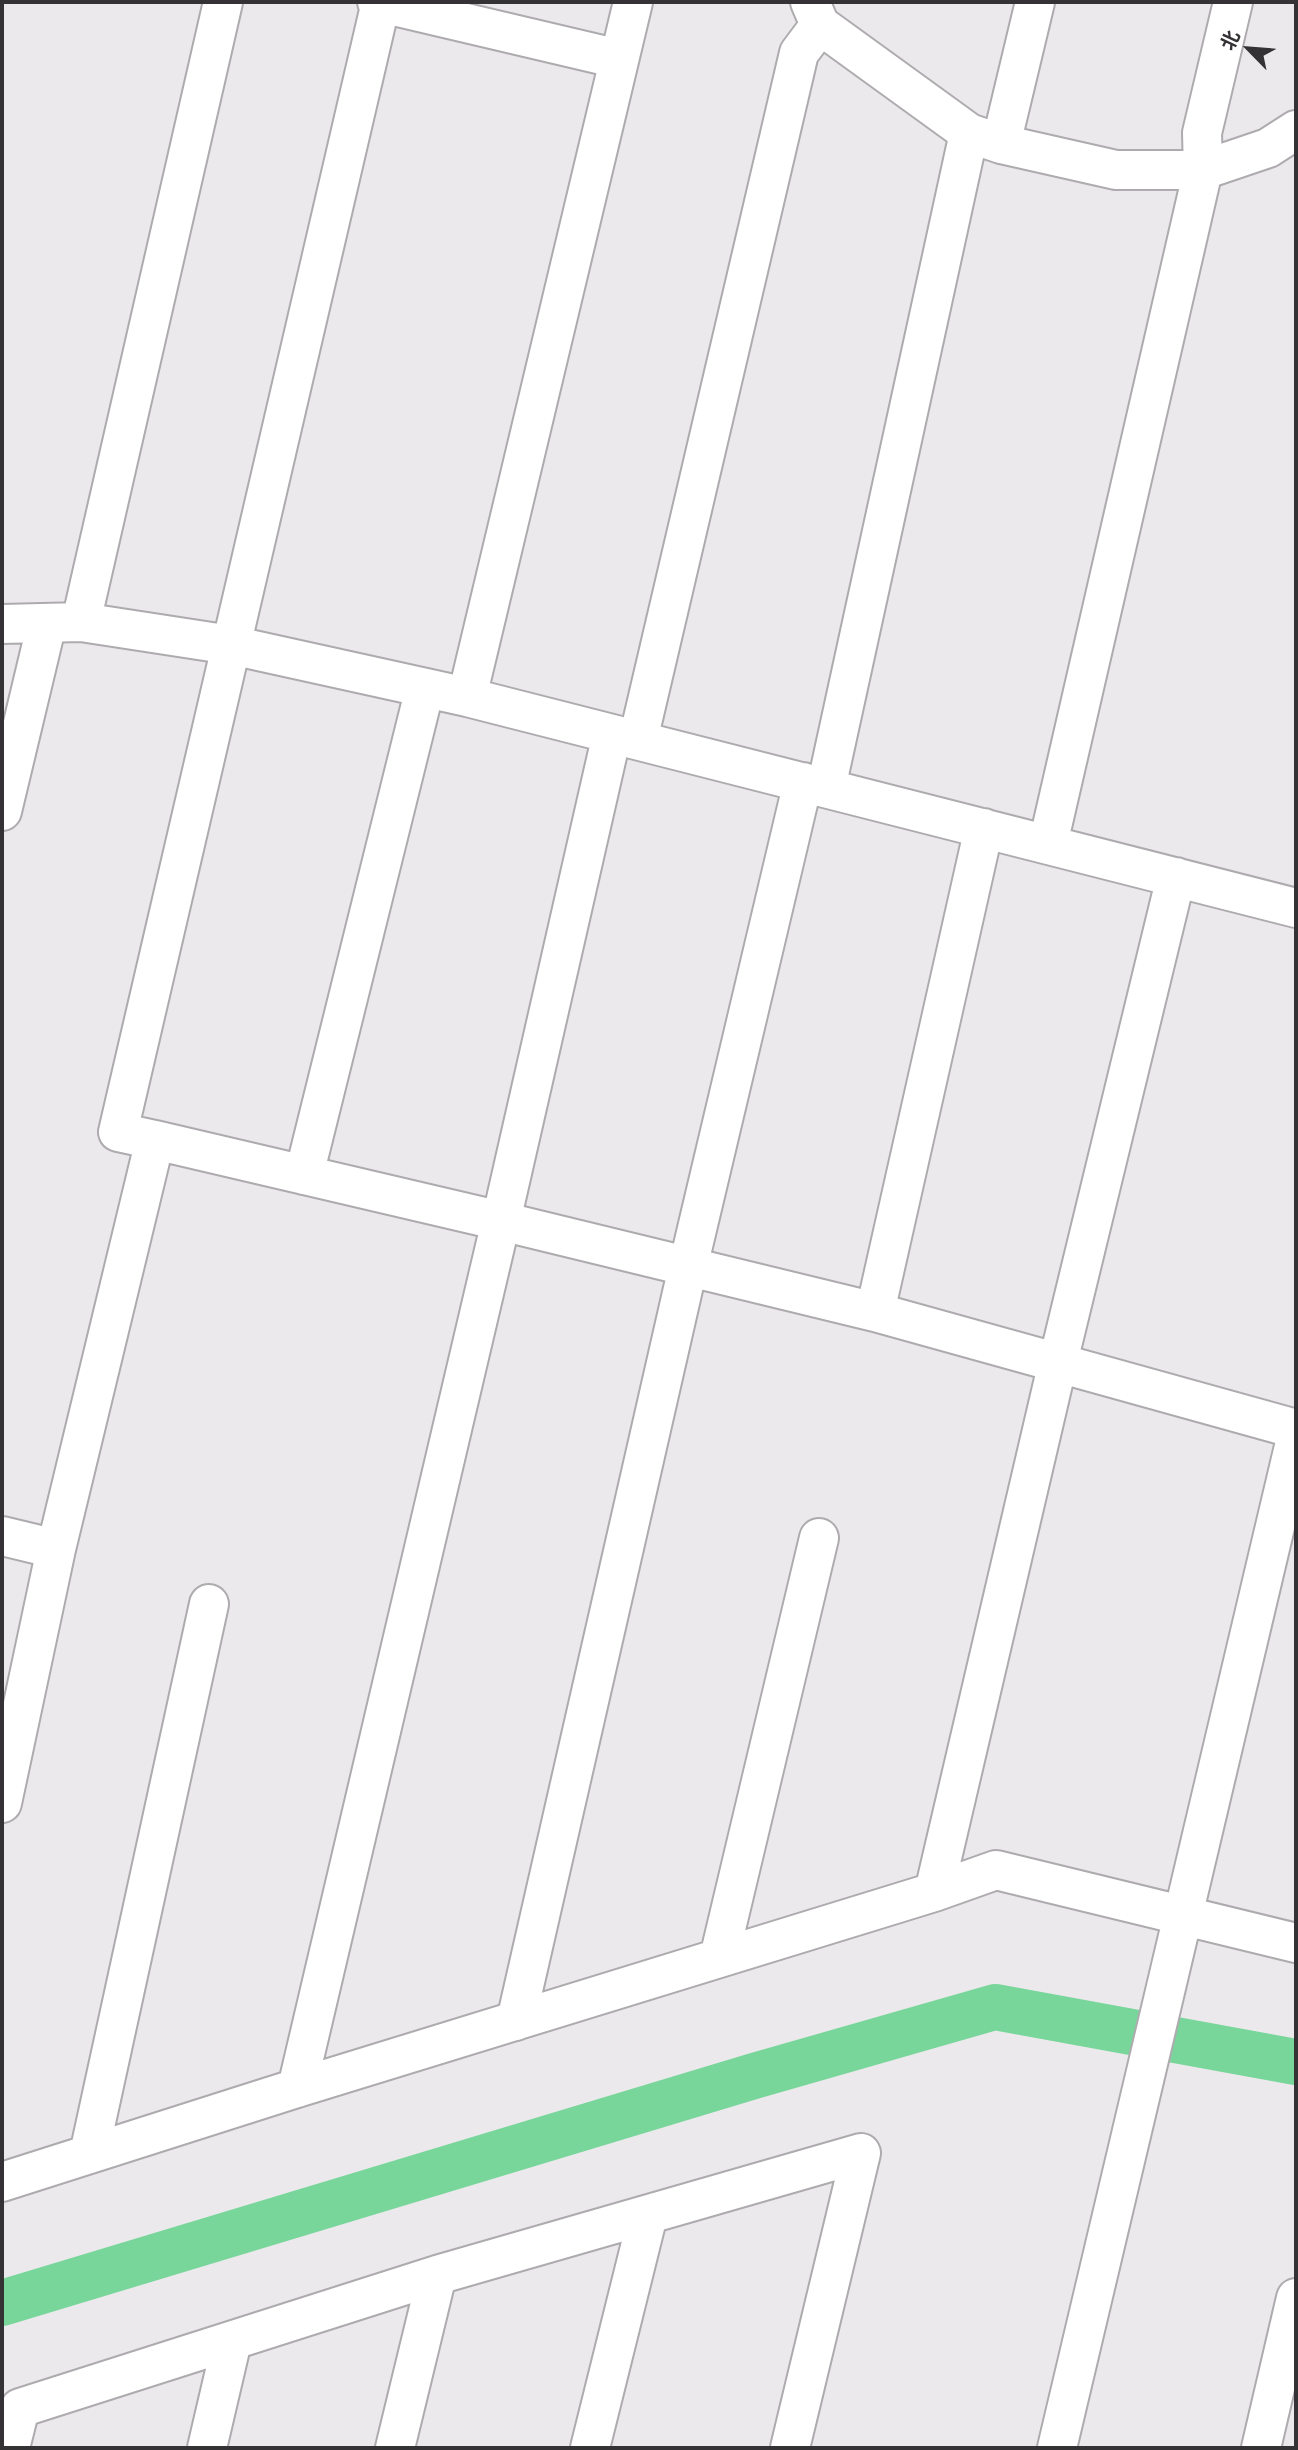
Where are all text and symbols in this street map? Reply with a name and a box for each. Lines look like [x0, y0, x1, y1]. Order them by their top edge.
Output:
north arrow [1214, 14, 1284, 84]
text: 北 [1216, 27, 1244, 53]

